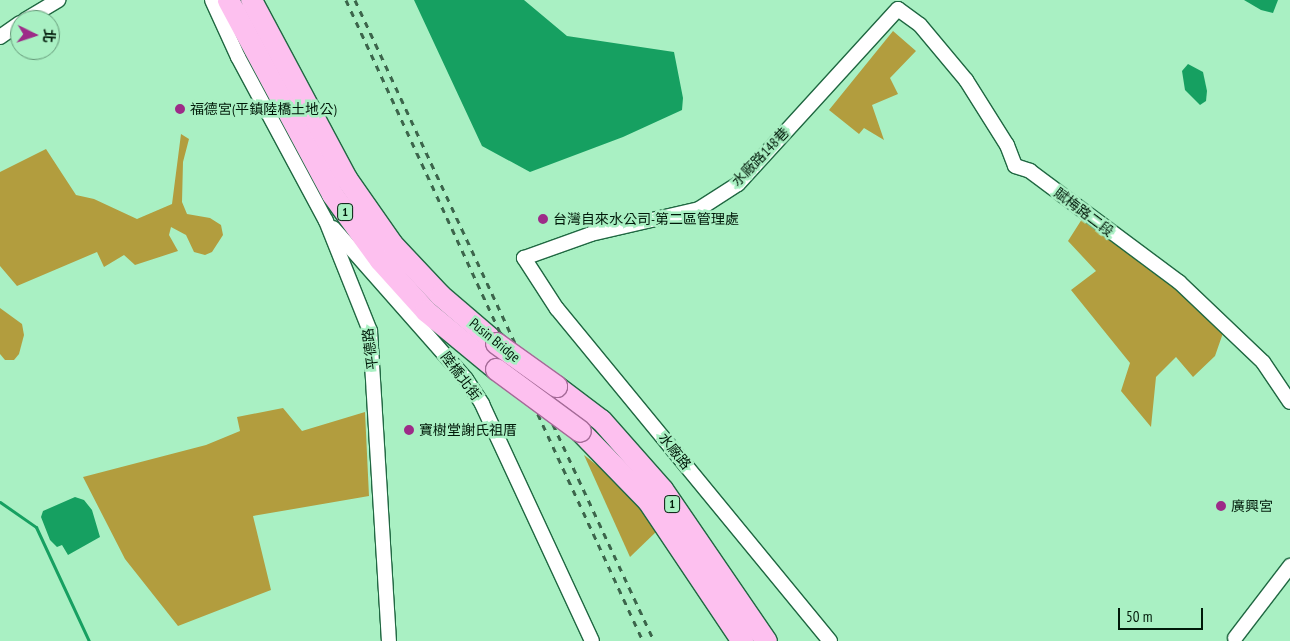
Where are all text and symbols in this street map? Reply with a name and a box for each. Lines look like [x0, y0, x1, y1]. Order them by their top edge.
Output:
north arrow [10, 10, 60, 60]
text: 北 [39, 28, 58, 44]
place label: 福德宮(平鎮陸橋土地公) [190, 101, 337, 117]
marker: 福德宮(平鎮陸橋土地公) [174, 103, 186, 115]
street label: 水廠路148巷 [728, 124, 792, 190]
street label: 賦梅路二段 [1051, 184, 1117, 240]
road number: 1 [336, 202, 354, 222]
place label: 台灣自來水公司-第二區管理處 [553, 211, 739, 227]
marker: 台灣自來水公司-第二區管理處 [537, 213, 549, 225]
street label: Pusin Bridge [466, 315, 524, 365]
street label: 平德路 [359, 327, 381, 371]
street label: 陸橋北街 [437, 349, 485, 403]
place label: 寶樹堂謝氏祖厝 [419, 422, 517, 438]
marker: 寶樹堂謝氏祖厝 [403, 424, 415, 436]
street label: 水廠路 [655, 429, 695, 473]
road number: 1 [663, 494, 681, 514]
place label: 廣興宮 [1231, 498, 1273, 514]
marker: 廣興宮 [1215, 500, 1227, 512]
scale bar [1120, 598, 1205, 630]
text: 50 m [1126, 607, 1152, 626]

